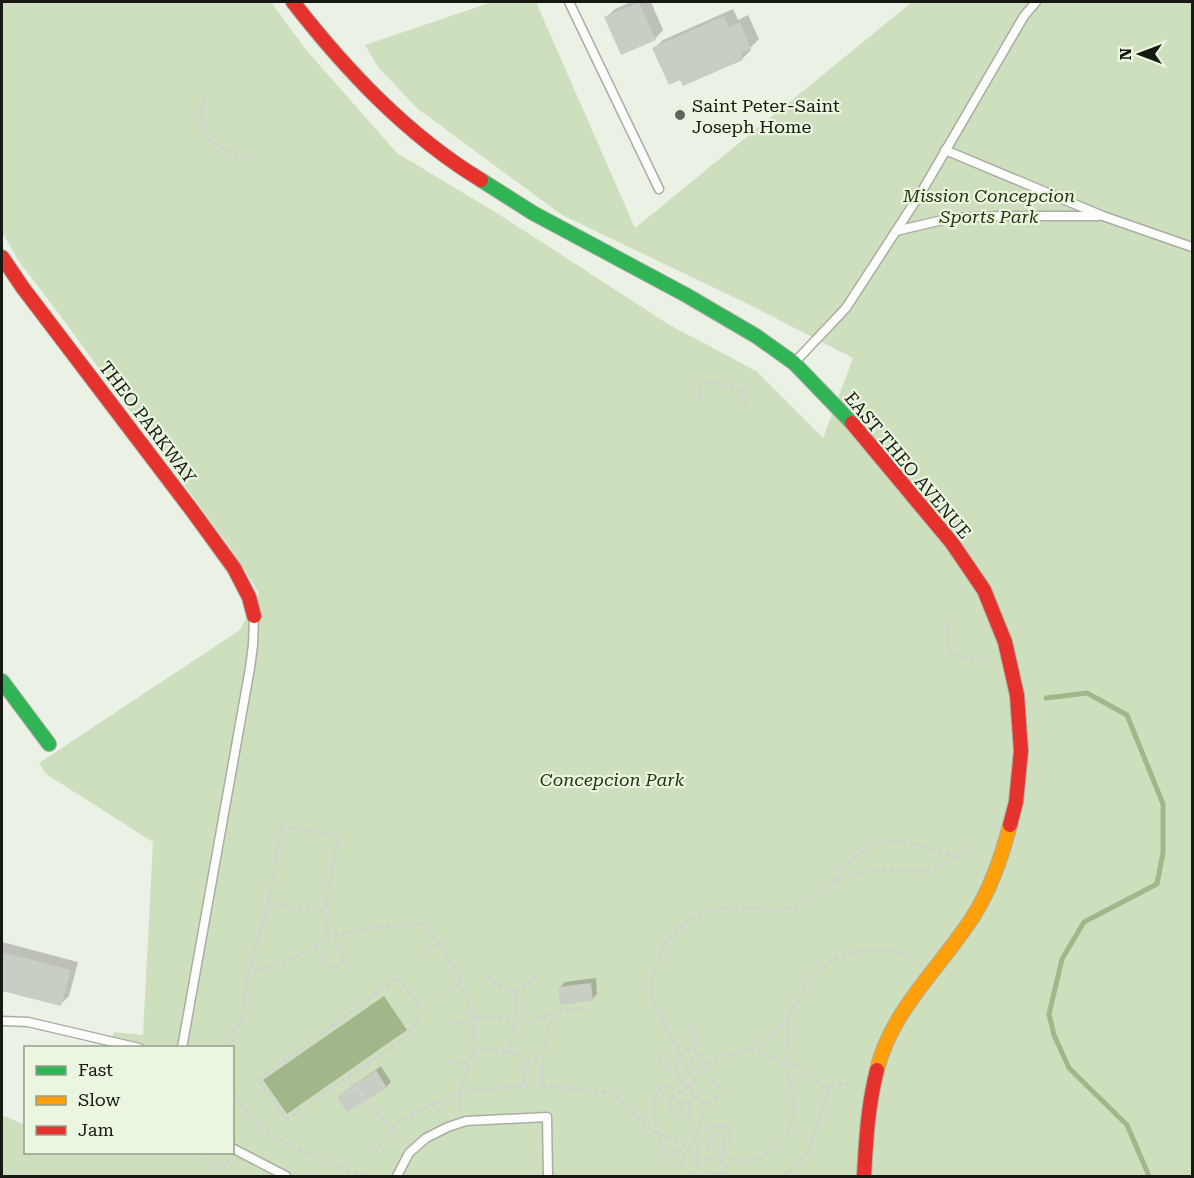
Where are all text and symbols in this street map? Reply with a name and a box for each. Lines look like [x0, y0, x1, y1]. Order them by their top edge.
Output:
north arrow [1110, 24, 1170, 84]
text: N [1116, 48, 1135, 60]
place label: Saint Peter-Saint Joseph Home [692, 95, 840, 137]
marker: Saint Peter-Saint Joseph Home [673, 108, 687, 122]
park label: Mission Concepcion Sports Park [902, 185, 1075, 227]
street label: THEO PARKWAY [95, 357, 201, 488]
street label: EAST THEO AVENUE [840, 387, 976, 543]
park label: Concepcion Park [540, 769, 684, 790]
legend [24, 1046, 234, 1154]
text: Fast [78, 1059, 113, 1080]
text: Slow [78, 1089, 120, 1110]
text: Jam [78, 1119, 114, 1140]

